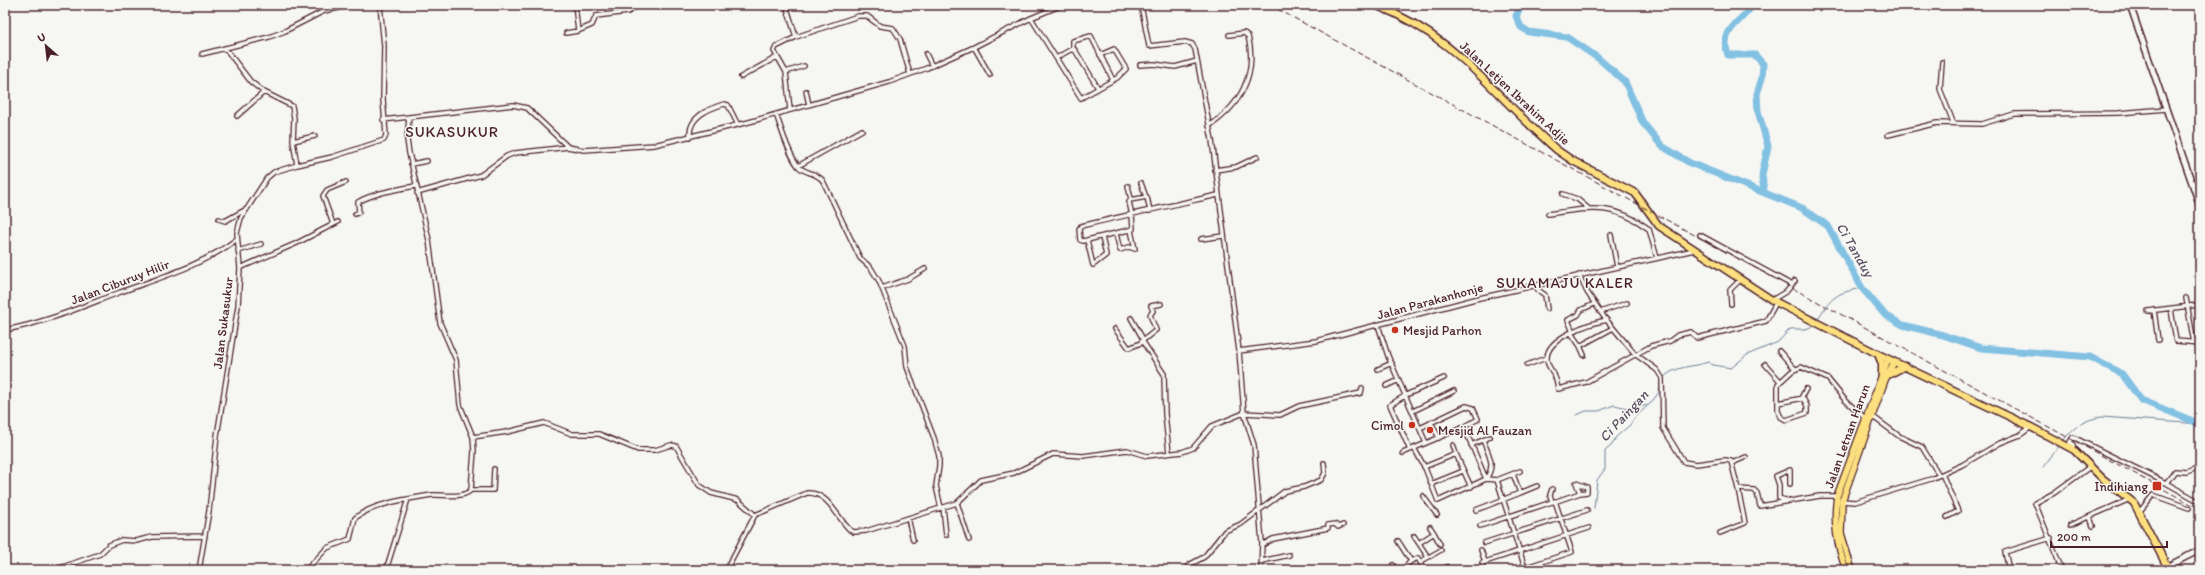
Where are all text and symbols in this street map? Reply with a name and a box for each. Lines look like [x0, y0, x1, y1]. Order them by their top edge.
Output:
north arrow [26, 26, 66, 66]
text: U [35, 30, 48, 45]
street label: Jalan Letjen Ibrahim Adjie [1457, 38, 1573, 148]
district label: SUKASUKUR [405, 123, 499, 141]
water label: Ci Tanduy [1833, 220, 1878, 282]
street label: Jalan Ciburuy Hilir [69, 256, 172, 308]
district label: SUKAMAJU KALER [1496, 274, 1634, 292]
street label: Jalan Sukasukur [210, 275, 236, 370]
street label: Jalan Parakanhonje [1375, 280, 1485, 322]
place label: Mesjid Parhon [1403, 323, 1482, 338]
marker: Mesjid Parhon [1390, 325, 1400, 335]
street label: Jalan Letnan Harun [1821, 381, 1873, 490]
water label: Ci Paingan [1596, 386, 1653, 445]
place label: Cimol [1371, 418, 1404, 433]
marker: Cimol [1407, 420, 1417, 430]
place label: Mesjid Al Fauzan [1438, 423, 1532, 438]
marker: Mesjid Al Fauzan [1425, 425, 1435, 435]
place label: Indihiang [2095, 479, 2148, 494]
marker: Indihiang [2151, 480, 2163, 492]
scale bar [2051, 523, 2167, 549]
text: 200 m [2057, 530, 2091, 544]

